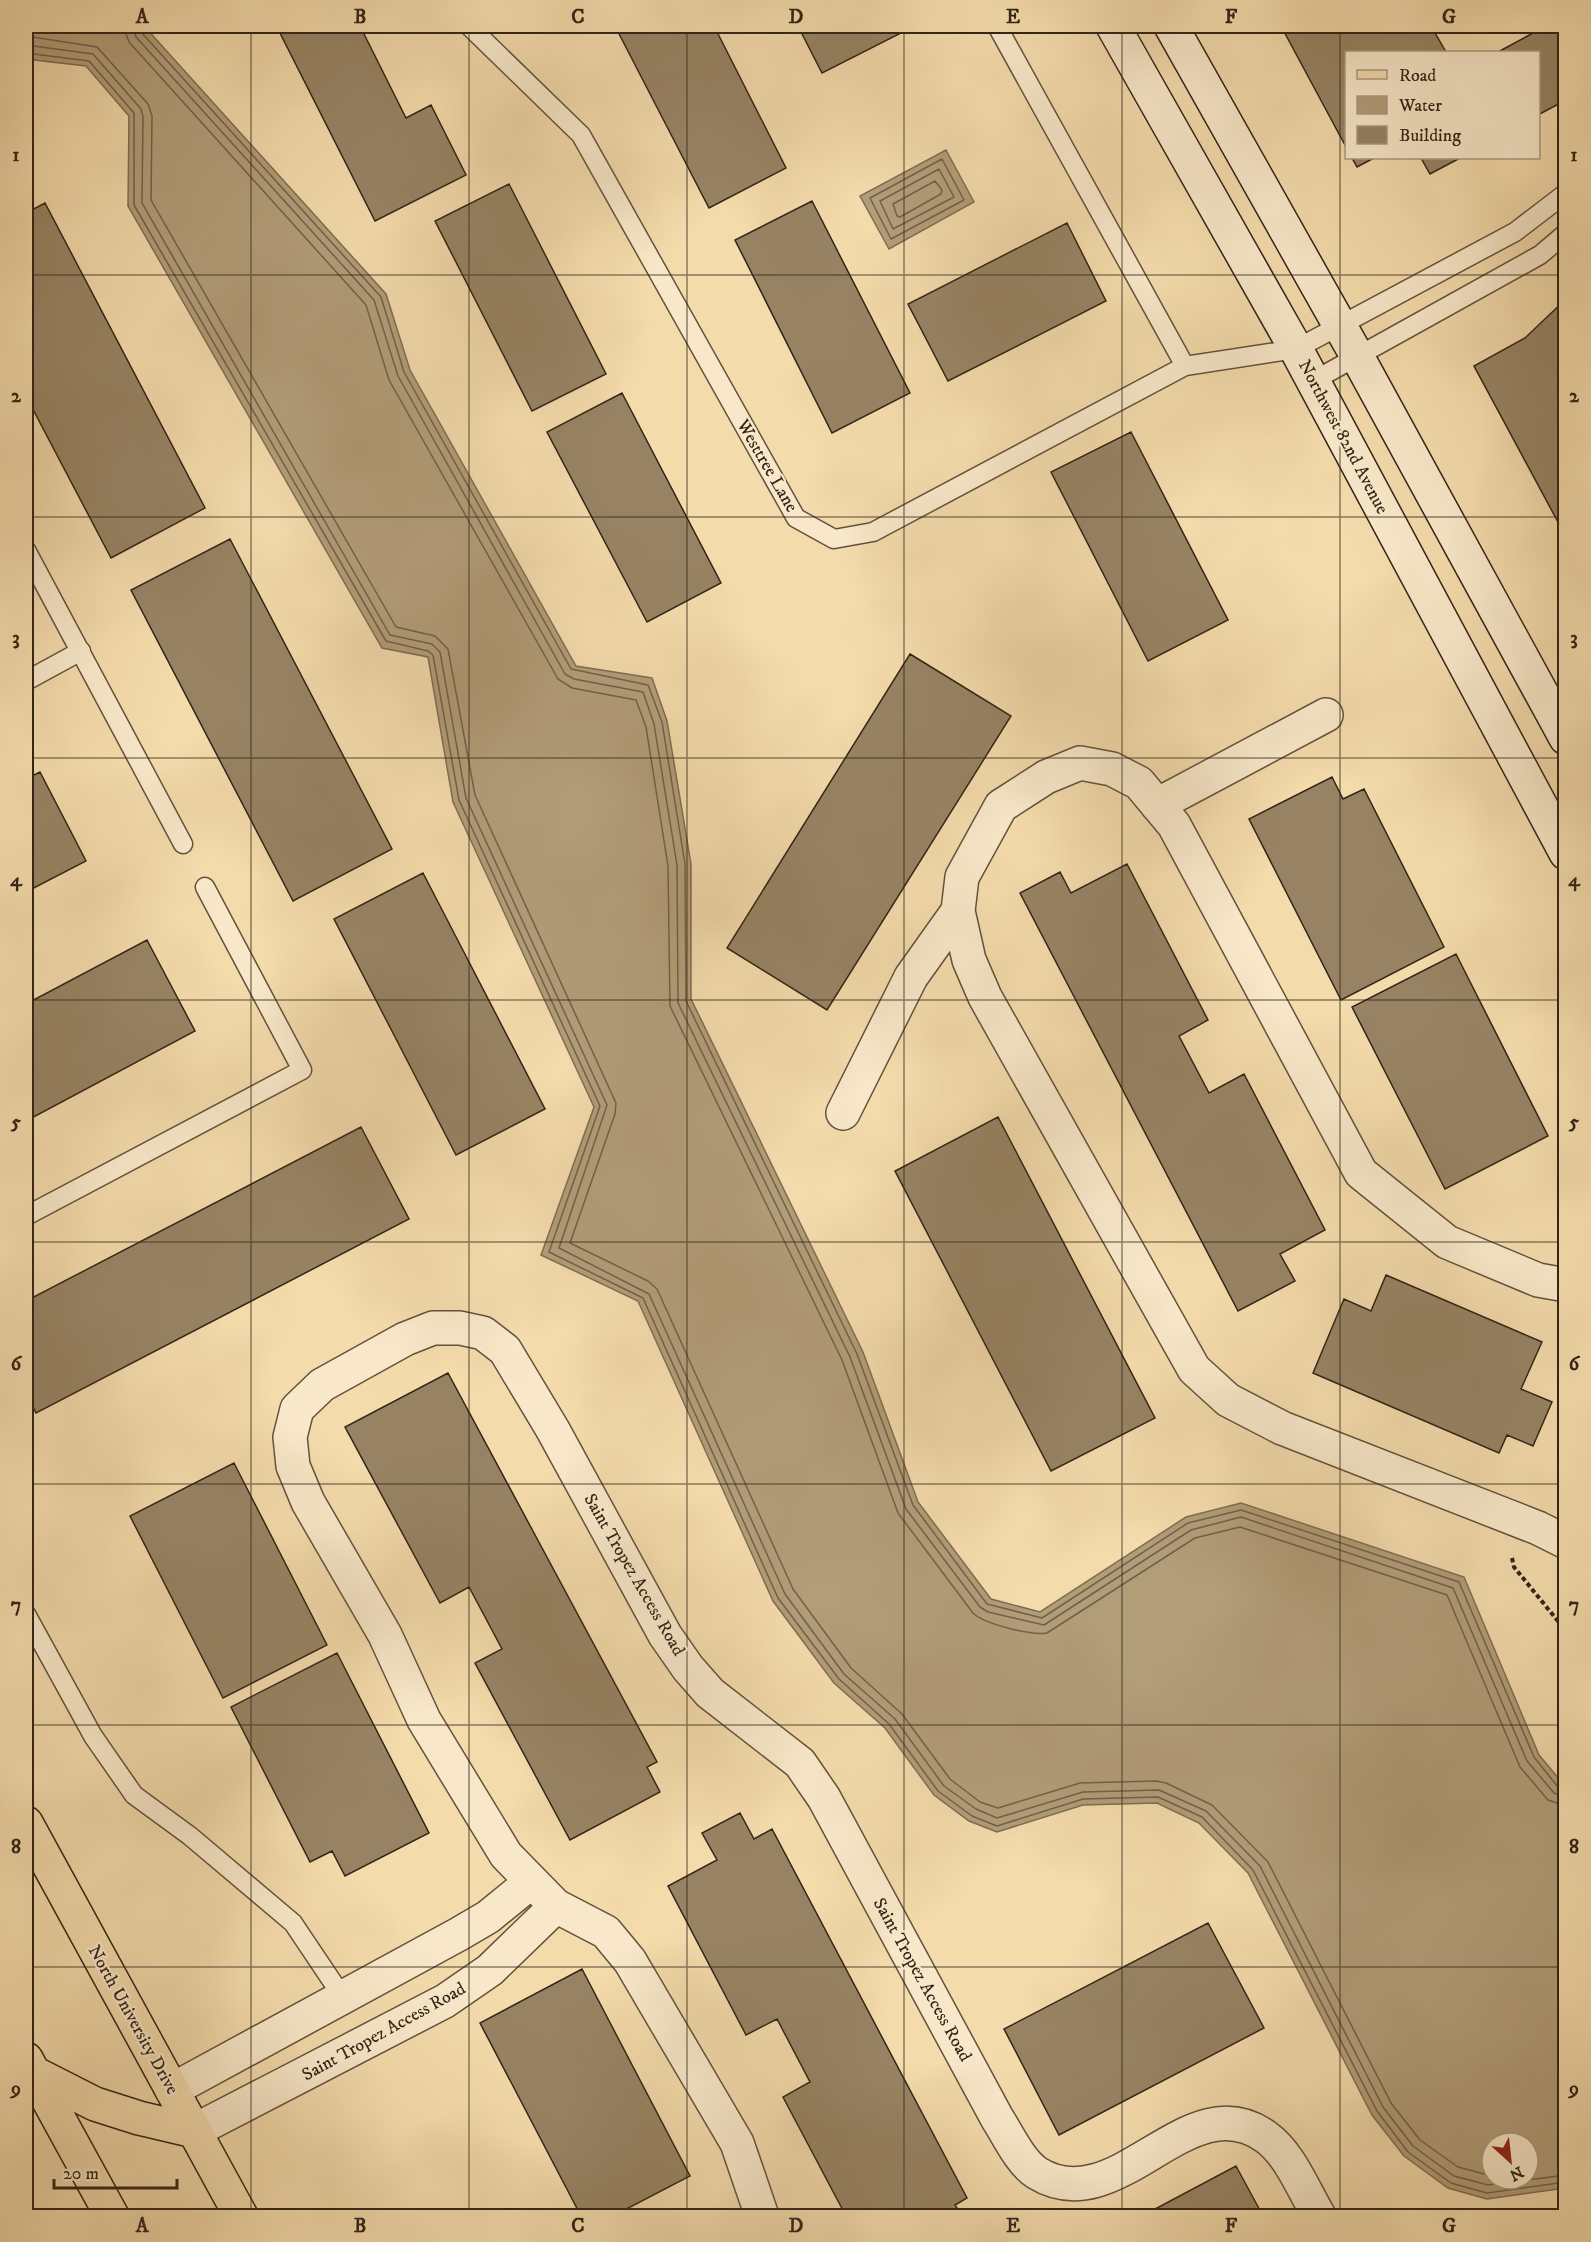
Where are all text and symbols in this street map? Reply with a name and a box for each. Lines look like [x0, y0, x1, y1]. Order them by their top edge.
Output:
text: A [135, 5, 150, 30]
text: B [354, 5, 366, 30]
text: C [571, 5, 585, 30]
text: D [789, 5, 804, 30]
text: E [1006, 5, 1020, 30]
text: F [1225, 5, 1238, 30]
text: G [1442, 5, 1456, 30]
legend [1345, 51, 1540, 159]
text: Road [1399, 65, 1436, 87]
text: Water [1398, 95, 1442, 117]
text: Building [1399, 125, 1461, 147]
text: 1 [12, 143, 20, 168]
text: 1 [1570, 143, 1578, 168]
street label: Northwest 82nd Avenue [1293, 356, 1393, 518]
text: 2 [11, 384, 22, 409]
text: 2 [1569, 384, 1580, 409]
street label: Westtree Lane [731, 415, 802, 516]
text: 3 [12, 626, 20, 651]
text: 3 [1570, 626, 1578, 651]
text: 4 [10, 868, 23, 893]
text: 4 [1568, 868, 1581, 893]
text: 5 [10, 1110, 21, 1135]
text: 5 [1568, 1110, 1579, 1135]
text: 6 [11, 1352, 23, 1377]
text: 6 [1569, 1352, 1581, 1377]
street label: Saint Tropez Access Road [579, 1490, 689, 1660]
text: 7 [11, 1593, 21, 1618]
text: 7 [1569, 1593, 1579, 1618]
text: 8 [11, 1835, 21, 1860]
text: 8 [1569, 1835, 1579, 1860]
street label: Saint Tropez Access Road [868, 1894, 976, 2066]
street label: North University Drive [83, 1942, 183, 2098]
street label: Saint Tropez Access Road [298, 1978, 470, 2086]
text: 9 [9, 2077, 21, 2102]
text: 9 [1567, 2077, 1579, 2102]
north arrow [1480, 2131, 1540, 2191]
scale bar [54, 2152, 177, 2190]
text: N [1506, 2162, 1527, 2185]
text: 20 m [63, 2163, 99, 2185]
text: A [135, 2214, 150, 2239]
text: B [354, 2214, 366, 2239]
text: C [571, 2214, 585, 2239]
text: D [789, 2214, 804, 2239]
text: E [1006, 2214, 1020, 2239]
text: F [1225, 2214, 1238, 2239]
text: G [1442, 2214, 1456, 2239]

